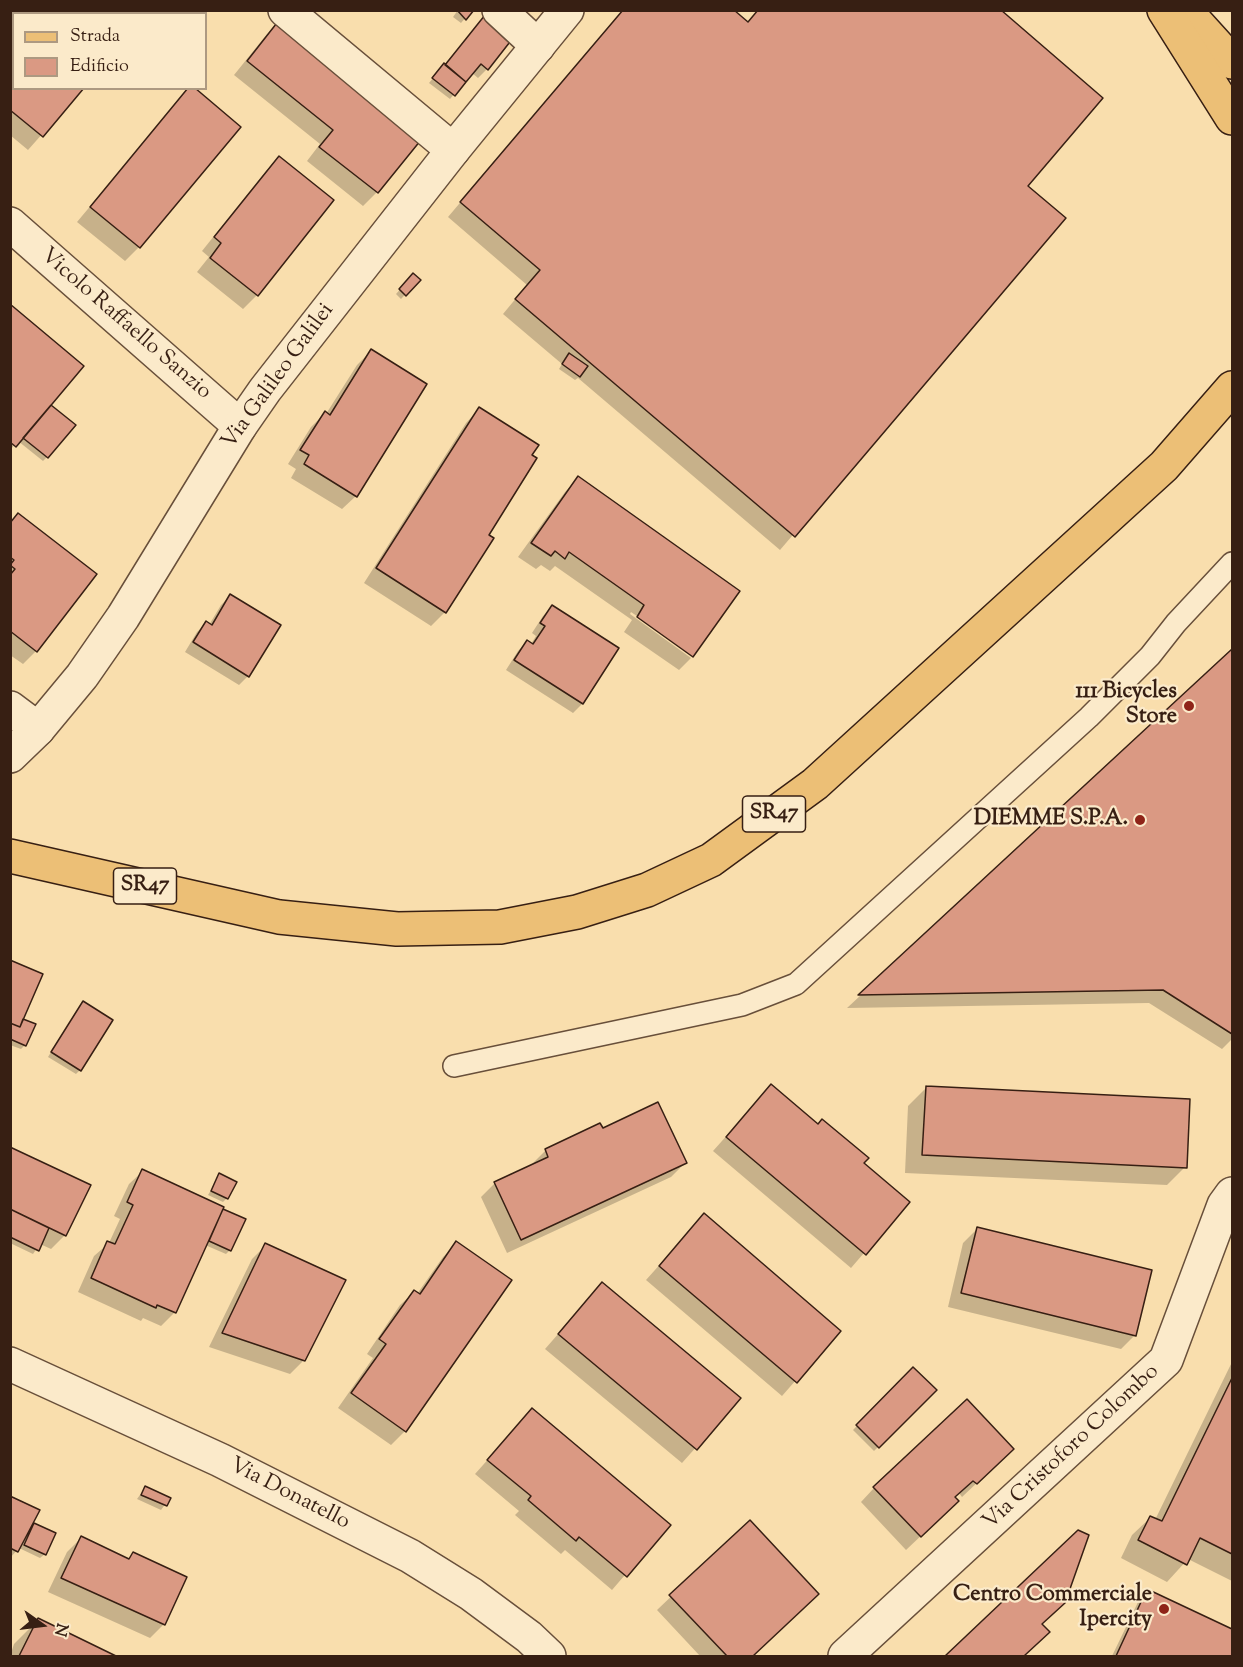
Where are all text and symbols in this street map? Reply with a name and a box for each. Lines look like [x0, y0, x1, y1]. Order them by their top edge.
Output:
legend [12, 12, 207, 90]
text: Strada [70, 24, 120, 50]
text: Edificio [70, 54, 129, 80]
street label: Vicolo Raffaello Sanzio [34, 244, 216, 406]
street label: Via Galileo Galilei [217, 299, 341, 455]
place label: 111 Bicycles Store [1075, 680, 1177, 732]
marker: 111 Bicycles Store [1182, 699, 1196, 713]
road number: SR47 [742, 796, 806, 832]
place label: DIEMME S.P.A. [974, 807, 1128, 833]
marker: DIEMME S.P.A. [1133, 813, 1147, 827]
road number: SR47 [114, 868, 176, 904]
street label: Via Cristoforo Colombo [979, 1360, 1165, 1536]
street label: Via Donatello [224, 1453, 354, 1537]
place label: Centro Commerciale Ipercity [953, 1583, 1152, 1634]
north arrow [12, 1595, 72, 1655]
marker: Centro Commerciale Ipercity [1157, 1602, 1171, 1616]
text: N [47, 1620, 73, 1638]

